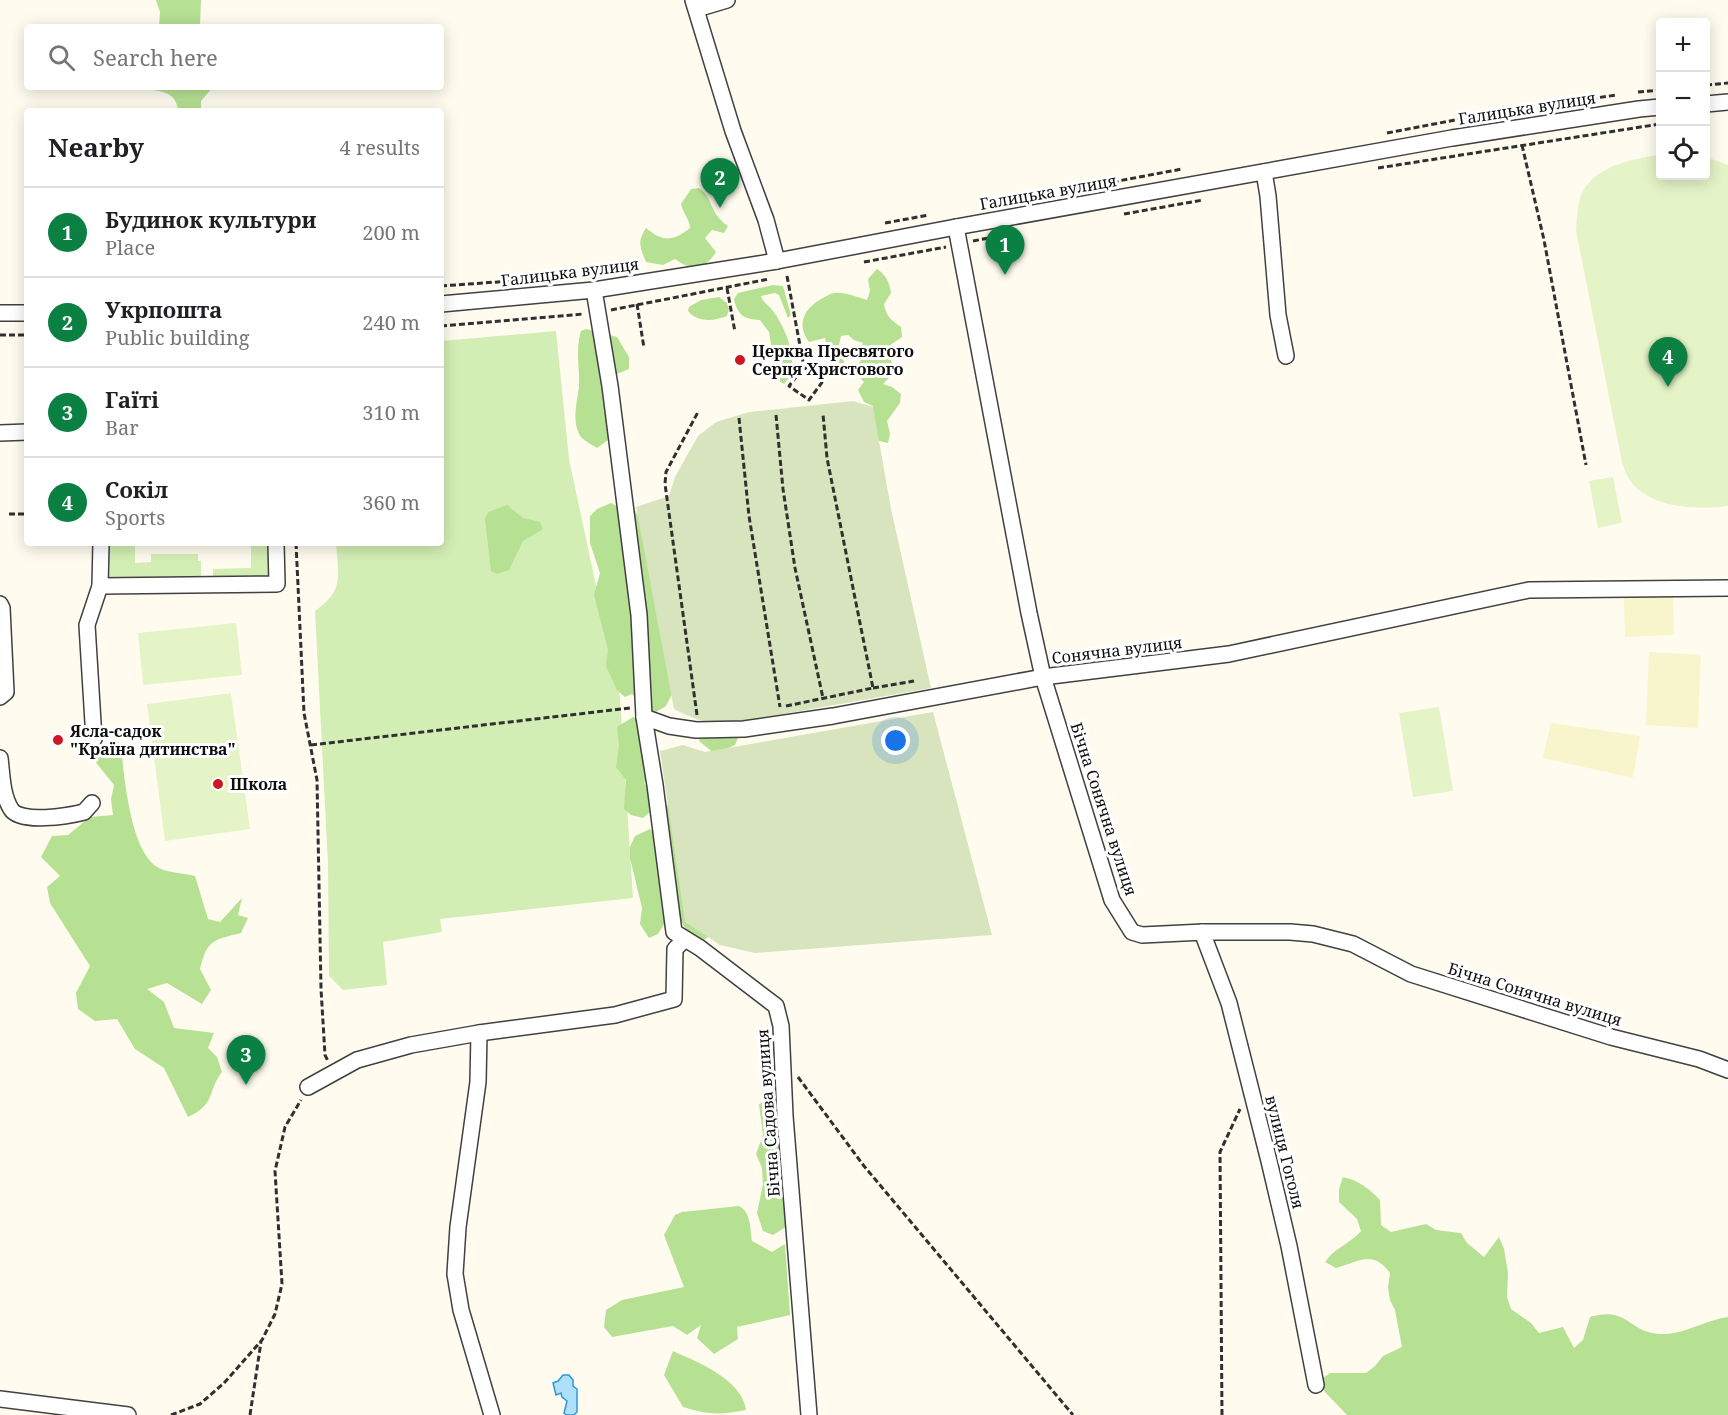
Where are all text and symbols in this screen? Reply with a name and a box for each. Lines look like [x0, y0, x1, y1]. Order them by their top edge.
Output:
map controls [1656, 18, 1710, 180]
button: + [1656, 18, 1710, 72]
search box [24, 24, 444, 90]
icon: search [45, 41, 78, 74]
text: Search here [93, 42, 218, 72]
button: − [1656, 72, 1710, 126]
street label: Галицька вулиця [1457, 86, 1597, 130]
button: locate [1656, 126, 1710, 180]
text: Nearby [48, 129, 144, 165]
text: 4 results [340, 134, 420, 161]
pin: 2 [700, 158, 740, 208]
street label: Галицька вулиця [978, 169, 1118, 215]
text: Будинок культури [105, 204, 317, 234]
text: 1 [62, 219, 73, 246]
text: 200 m [362, 219, 420, 246]
pin: 1 [986, 226, 1024, 275]
text: Place [105, 234, 155, 261]
street label: Галицька вулиця [500, 253, 640, 291]
text: Укрпошта [105, 294, 222, 324]
text: 2 [62, 309, 73, 336]
text: 240 m [362, 309, 420, 336]
text: Public building [105, 324, 250, 351]
pin: 4 [1648, 338, 1688, 387]
place label: Церква Пресвятого Серця Христового [752, 340, 914, 380]
marker: Церква Пресвятого Серця Христового [733, 353, 747, 367]
text: Гаїті [105, 384, 159, 414]
text: 3 [62, 399, 73, 426]
text: 310 m [362, 399, 420, 426]
text: Bar [105, 414, 139, 441]
text: Сокіл [105, 474, 168, 504]
text: 4 [62, 489, 73, 516]
text: 360 m [362, 489, 420, 516]
text: Sports [105, 504, 165, 531]
street label: Сонячна вулиця [1051, 631, 1183, 669]
place label: Ясла-садок "Країна дитинства" [69, 720, 236, 760]
street label: Бічна Сонячна вулиця [1066, 720, 1142, 898]
your location [881, 726, 910, 755]
marker: Ясла-садок "Країна дитинства" [51, 733, 65, 747]
place label: Школа [230, 773, 287, 795]
marker: Школа [211, 777, 225, 791]
street label: Бічна Сонячна вулиця [1445, 957, 1625, 1031]
street label: Бічна Садова вулиця [751, 1028, 785, 1198]
pin: 3 [226, 1036, 266, 1085]
street label: вулиця Гоголя [1260, 1093, 1310, 1211]

